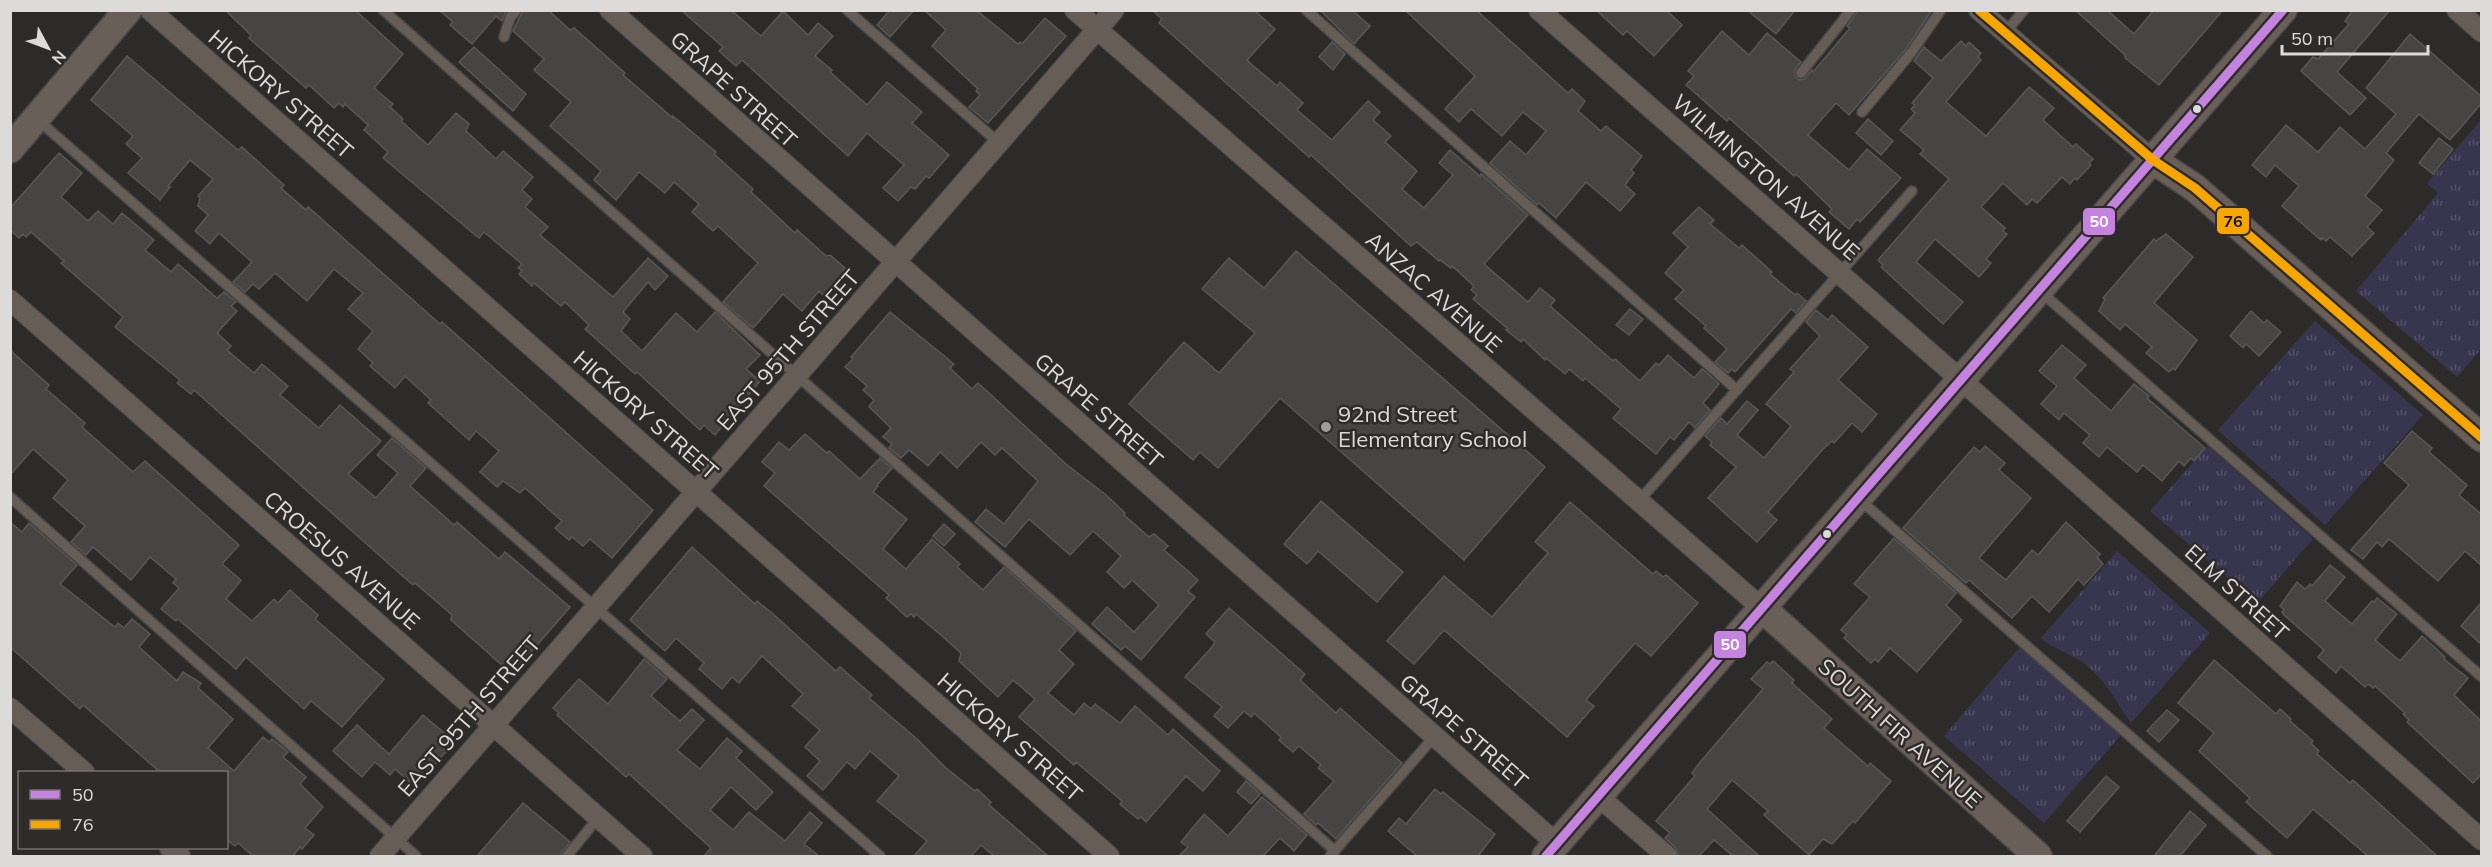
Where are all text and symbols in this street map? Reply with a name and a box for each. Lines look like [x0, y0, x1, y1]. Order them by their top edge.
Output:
north arrow [18, 18, 78, 78]
scale bar [2282, 18, 2428, 56]
street label: HICKORY STREET [203, 23, 359, 165]
street label: GRAPE STREET [665, 25, 803, 153]
text: 50 m [2291, 27, 2333, 50]
text: N [48, 47, 71, 69]
street label: WILMINGTON AVENUE [1667, 88, 1865, 266]
unlabelled marker [2191, 103, 2203, 115]
line badge: 50 [2082, 207, 2116, 236]
line badge: 76 [2216, 207, 2250, 235]
text: 50 [2089, 211, 2109, 231]
text: 76 [2223, 211, 2243, 231]
street label: ANZAC AVENUE [1360, 225, 1508, 359]
street label: EAST 95TH STREET [710, 264, 866, 436]
street label: HICKORY STREET [568, 344, 724, 486]
street label: GRAPE STREET [1029, 347, 1169, 473]
place label: 92nd Street Elementary School [1338, 400, 1527, 453]
marker: 92nd Street Elementary School [1319, 420, 1333, 434]
street label: CROESUS AVENUE [258, 485, 426, 635]
unlabelled marker [1821, 528, 1833, 540]
street label: ELM STREET [2179, 538, 2295, 646]
street label: EAST 95TH STREET [391, 630, 547, 802]
line badge: 50 [1713, 630, 1747, 659]
text: 50 [1720, 634, 1740, 654]
street label: SOUTH FIR AVENUE [1812, 652, 1988, 814]
street label: HICKORY STREET [932, 666, 1088, 808]
street label: GRAPE STREET [1394, 668, 1534, 794]
legend [18, 771, 228, 849]
text: 50 [72, 783, 94, 806]
text: 76 [72, 813, 94, 836]

